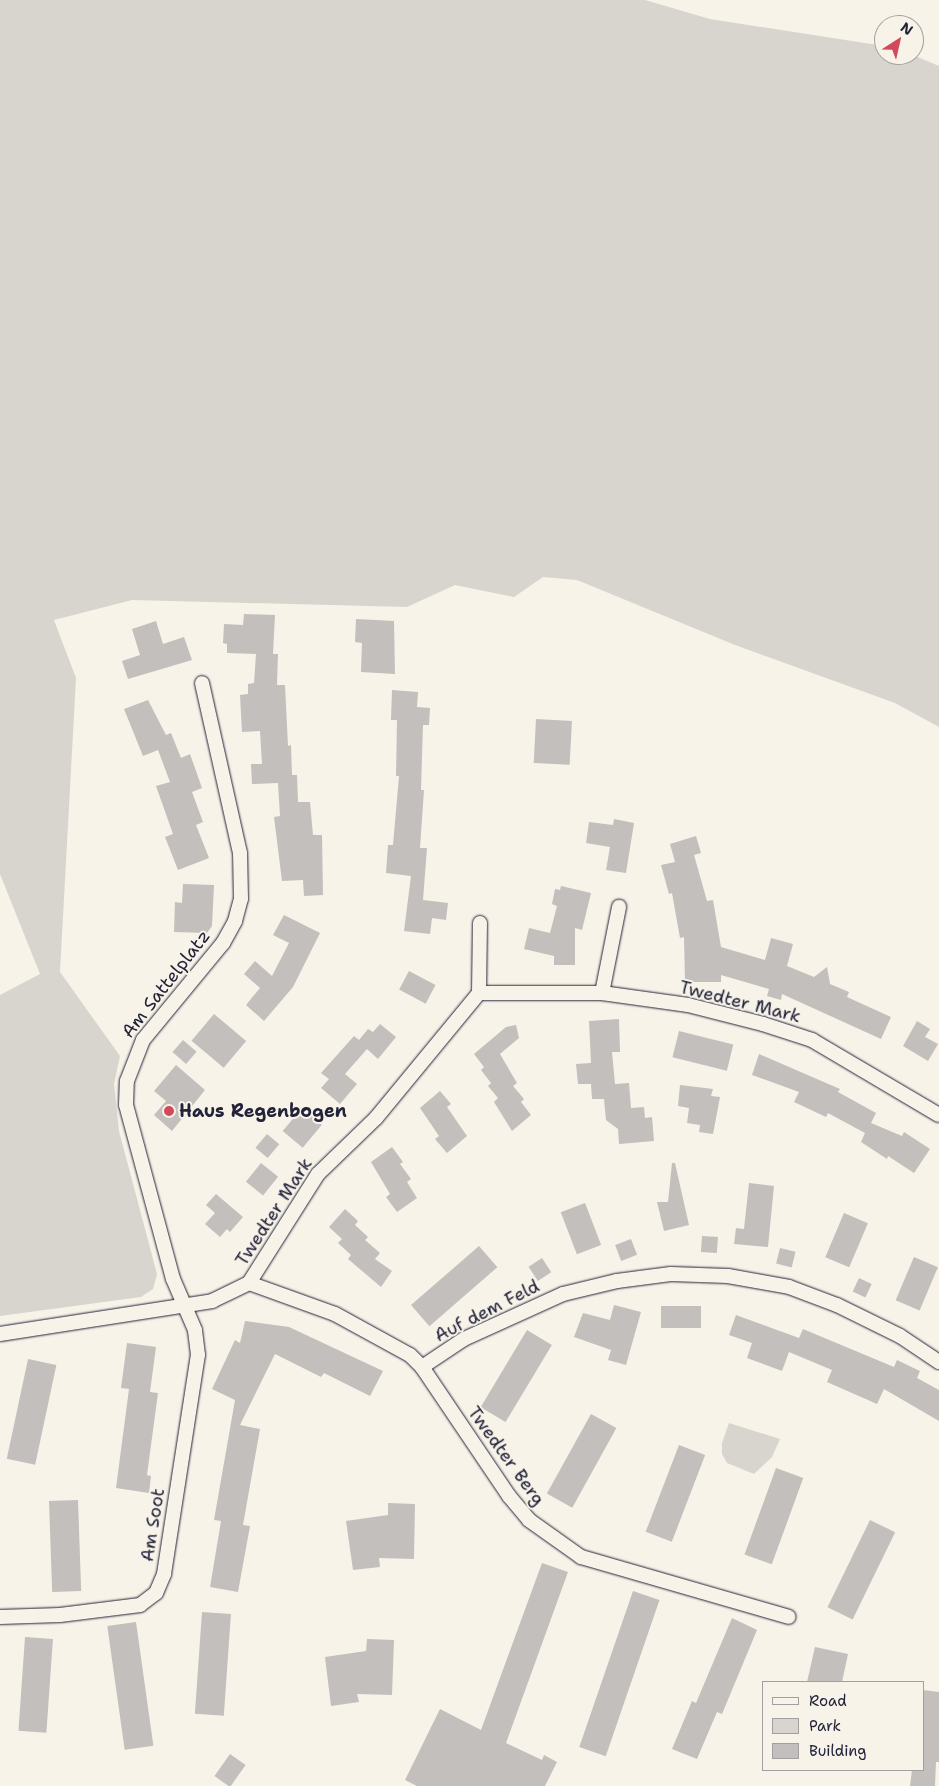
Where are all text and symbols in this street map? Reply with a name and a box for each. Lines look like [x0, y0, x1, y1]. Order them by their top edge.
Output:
north arrow [874, 15, 924, 65]
text: N [897, 18, 917, 39]
street label: Am Sattelplatz [117, 926, 215, 1042]
street label: Twedter Mark [677, 976, 803, 1028]
place label: Haus Regenbogen [179, 1100, 347, 1122]
marker: Haus Regenbogen [163, 1105, 175, 1117]
street label: Twedter Mark [231, 1154, 317, 1270]
street label: Auf dem Feld [431, 1275, 543, 1347]
street label: Twedter Berg [463, 1402, 549, 1510]
street label: Am Soot [137, 1487, 169, 1563]
legend [762, 1681, 924, 1771]
text: Road [809, 1691, 847, 1711]
text: Park [809, 1716, 841, 1736]
text: Building [809, 1741, 866, 1761]

